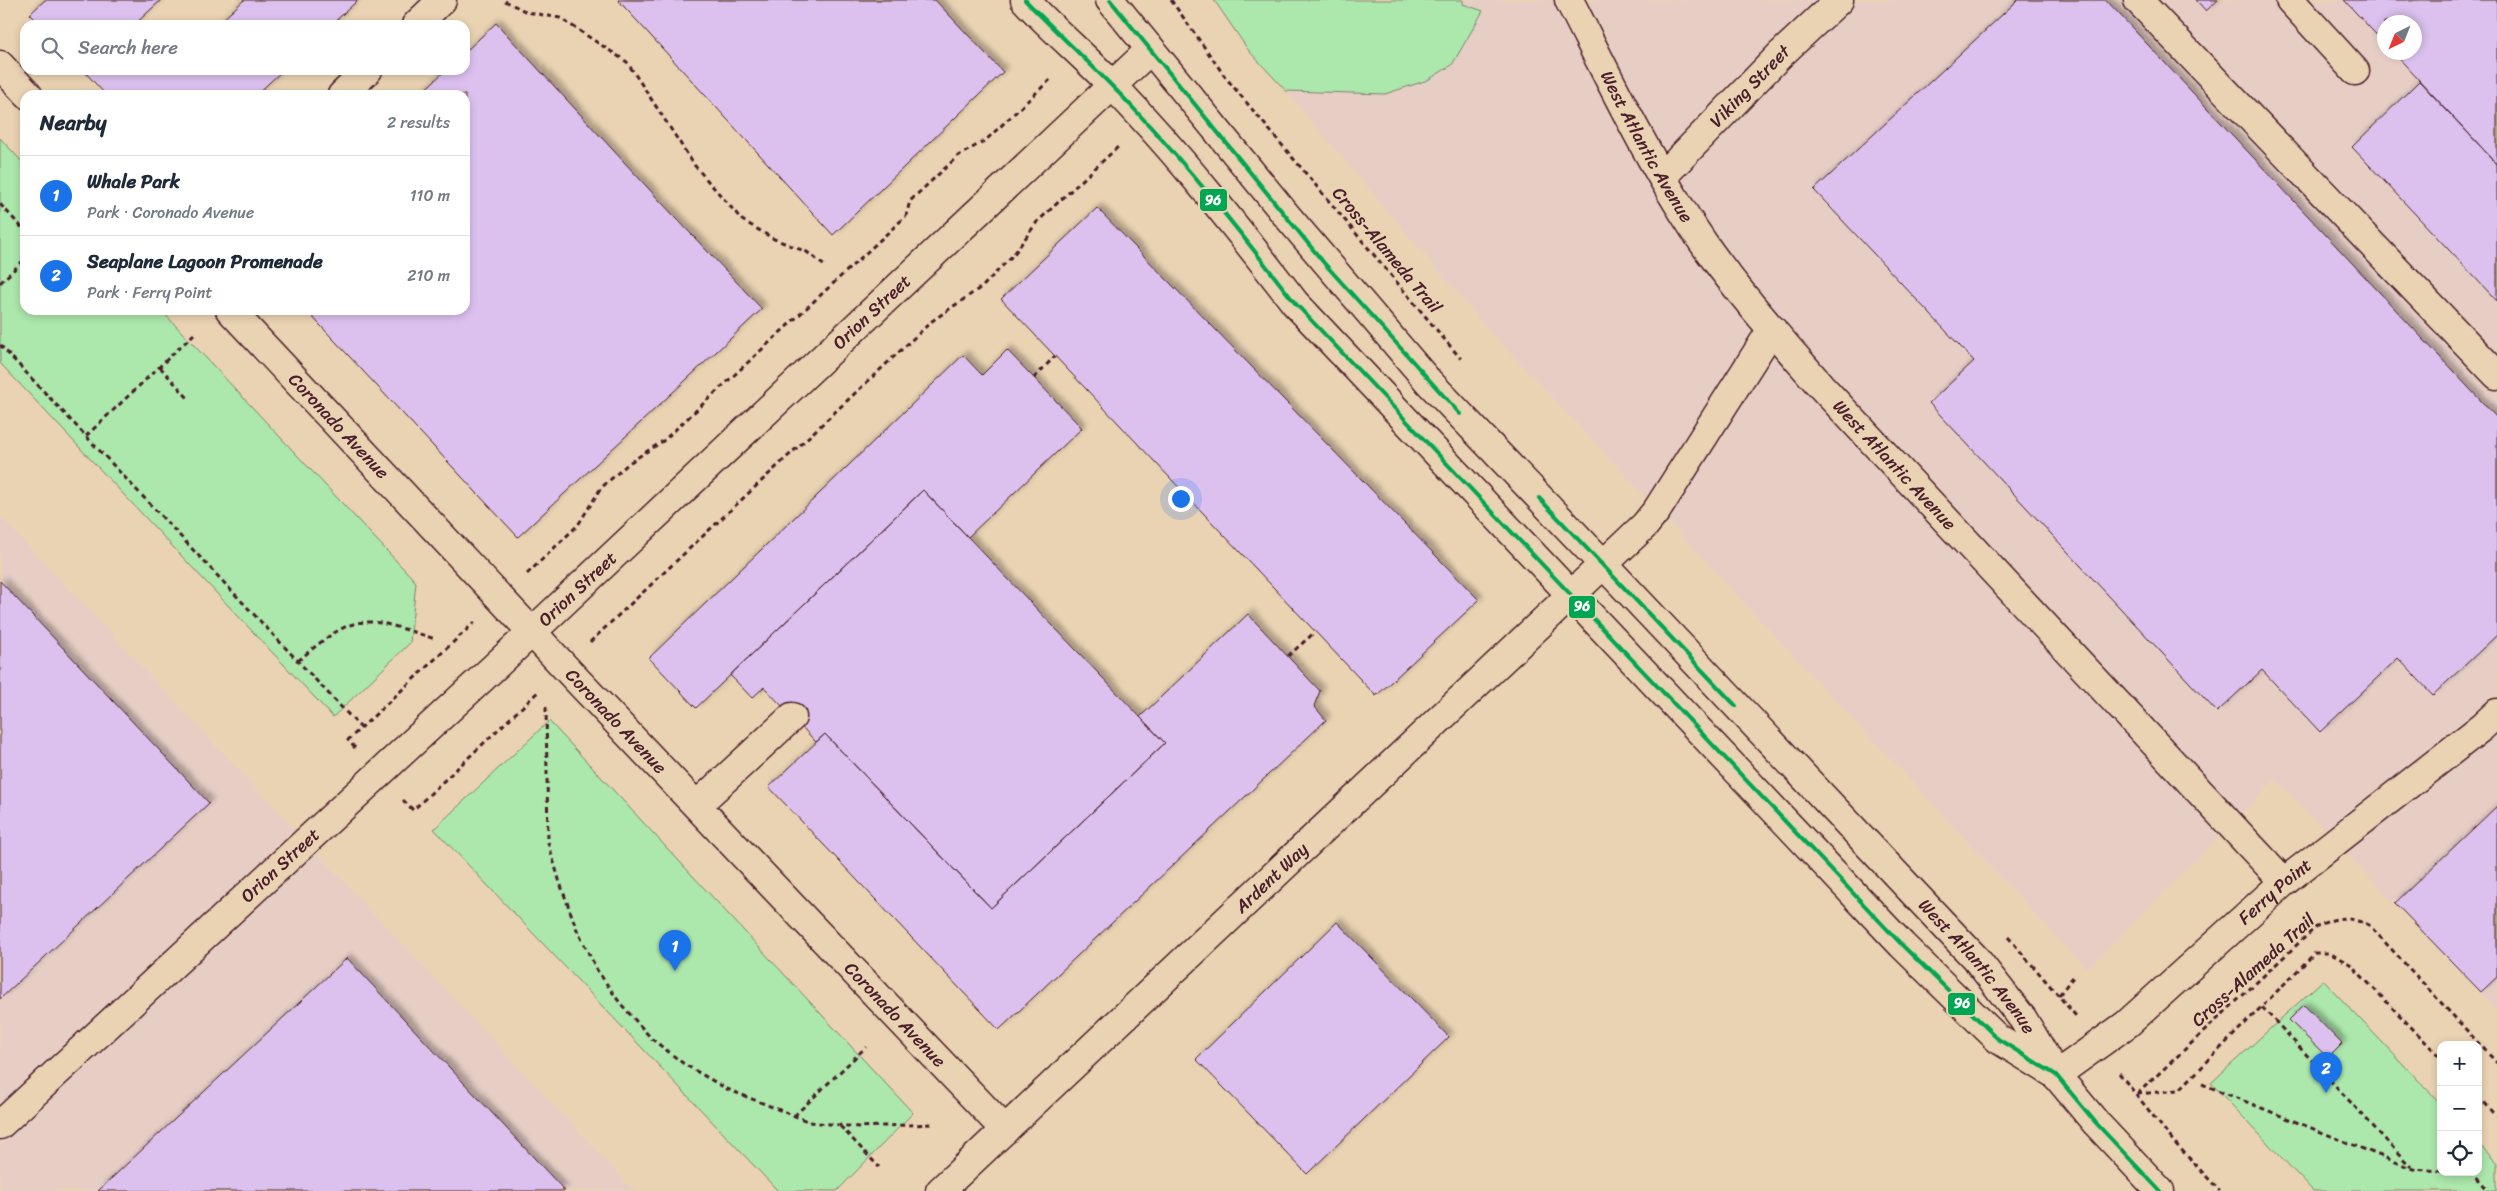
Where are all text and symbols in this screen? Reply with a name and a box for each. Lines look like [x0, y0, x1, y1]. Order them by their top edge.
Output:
north arrow [2377, 15, 2422, 60]
search box [20, 20, 470, 75]
text: Search here [78, 31, 178, 64]
icon: search [38, 34, 66, 62]
street label: Viking Street [1702, 36, 1799, 135]
street label: West Atlantic Avenue [1591, 65, 1702, 229]
text: Nearby [40, 104, 106, 142]
text: 2 results [387, 108, 450, 137]
text: Whale Park [87, 165, 180, 198]
street label: Cross-Alameda Trail [1324, 179, 1451, 322]
text: 1 [53, 181, 59, 210]
text: 110 m [410, 181, 450, 210]
line badge: 96 [1199, 188, 1228, 212]
text: 96 [1205, 188, 1221, 213]
text: Park · Coronado Avenue [87, 198, 254, 227]
text: Seaplane Lagoon Promenade [87, 245, 323, 278]
text: 2 [51, 261, 61, 290]
text: 210 m [407, 261, 450, 290]
street label: Orion Street [825, 266, 919, 358]
text: Park · Ferry Point [87, 278, 212, 307]
street label: Coronado Avenue [280, 365, 397, 487]
street label: West Atlantic Avenue [1825, 392, 1964, 538]
your location [1168, 486, 1194, 512]
street label: Orion Street [530, 543, 625, 635]
text: 96 [1574, 594, 1590, 619]
line badge: 96 [1568, 595, 1596, 619]
street label: Coronado Avenue [557, 661, 675, 782]
street label: Orion Street [233, 820, 328, 911]
street label: Ardent Way [1226, 834, 1317, 922]
street label: Ferry Point [2230, 850, 2319, 933]
street label: West Atlantic Avenue [1910, 891, 2045, 1040]
street label: Cross-Alameda Trail [2183, 905, 2323, 1035]
pin: 1 [659, 930, 691, 971]
street label: Coronado Avenue [836, 954, 954, 1075]
text: 96 [1954, 991, 1970, 1016]
line badge: 96 [1947, 992, 1976, 1016]
map controls [2437, 1041, 2482, 1176]
button: + [2437, 1041, 2482, 1086]
pin: 2 [2310, 1052, 2342, 1093]
button: − [2437, 1086, 2482, 1131]
button: locate [2437, 1131, 2482, 1176]

